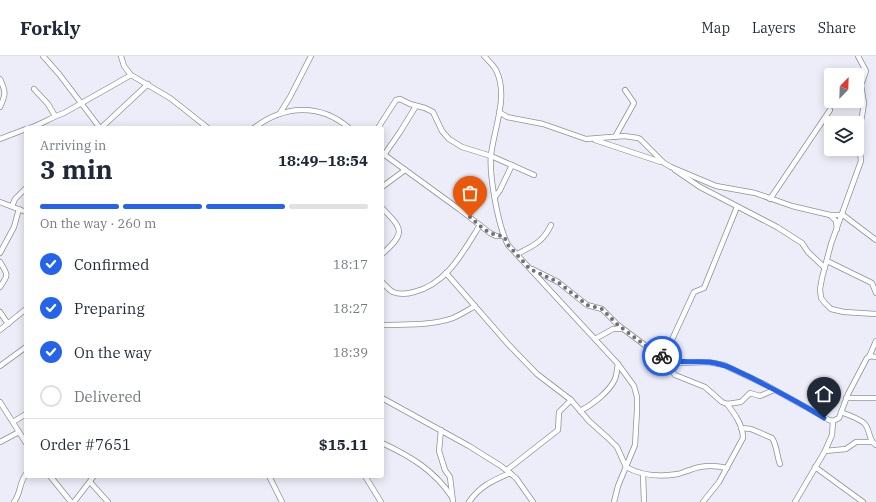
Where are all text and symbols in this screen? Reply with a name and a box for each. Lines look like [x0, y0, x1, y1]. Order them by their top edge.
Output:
text: Forkly [20, 16, 80, 40]
text: Map [702, 19, 730, 37]
text: Layers [752, 19, 796, 37]
text: Share [818, 19, 856, 37]
north arrow [824, 68, 864, 108]
map controls [824, 68, 864, 156]
button: layers [824, 116, 864, 156]
text: Arriving in [40, 137, 106, 154]
text: 18:49–18:54 [278, 151, 368, 170]
text: 3 min [40, 152, 113, 186]
pin [453, 176, 487, 217]
icon: bag [459, 182, 481, 204]
text: On the way · 260 m [40, 215, 156, 232]
icon: check [40, 253, 62, 275]
text: Confirmed [74, 255, 149, 274]
text: 18:17 [333, 256, 368, 273]
icon: check [40, 297, 62, 319]
text: Preparing [74, 299, 145, 318]
text: 18:27 [333, 300, 368, 317]
courier [642, 336, 682, 376]
icon: check [40, 341, 62, 363]
text: On the way [74, 343, 152, 362]
text: 18:39 [333, 344, 368, 361]
icon: bike [651, 345, 673, 367]
pin [807, 377, 841, 418]
icon: home [813, 383, 835, 405]
text: Delivered [74, 387, 142, 406]
text: Order #7651 [40, 435, 131, 454]
text: $15.11 [319, 435, 368, 454]

